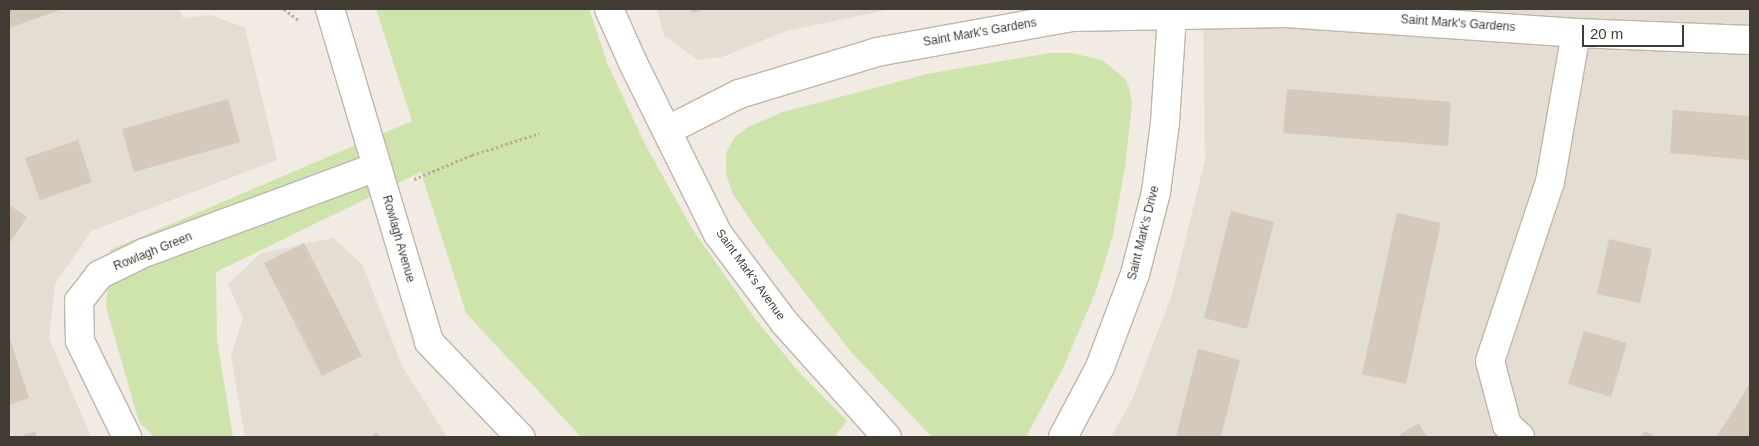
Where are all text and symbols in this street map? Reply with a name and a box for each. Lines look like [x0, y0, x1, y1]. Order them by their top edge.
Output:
street label: Saint Mark's Gardens [1400, 13, 1516, 35]
scale bar [1584, 15, 1686, 47]
street label: Saint Mark's Gardens [922, 16, 1038, 50]
text: 20 m [1590, 25, 1623, 42]
street label: Saint Mark's Drive [1125, 184, 1163, 282]
street label: Rowlagh Avenue [379, 194, 417, 284]
street label: Saint Mark's Avenue [712, 226, 788, 324]
street label: Rowlagh Green [112, 230, 194, 274]

